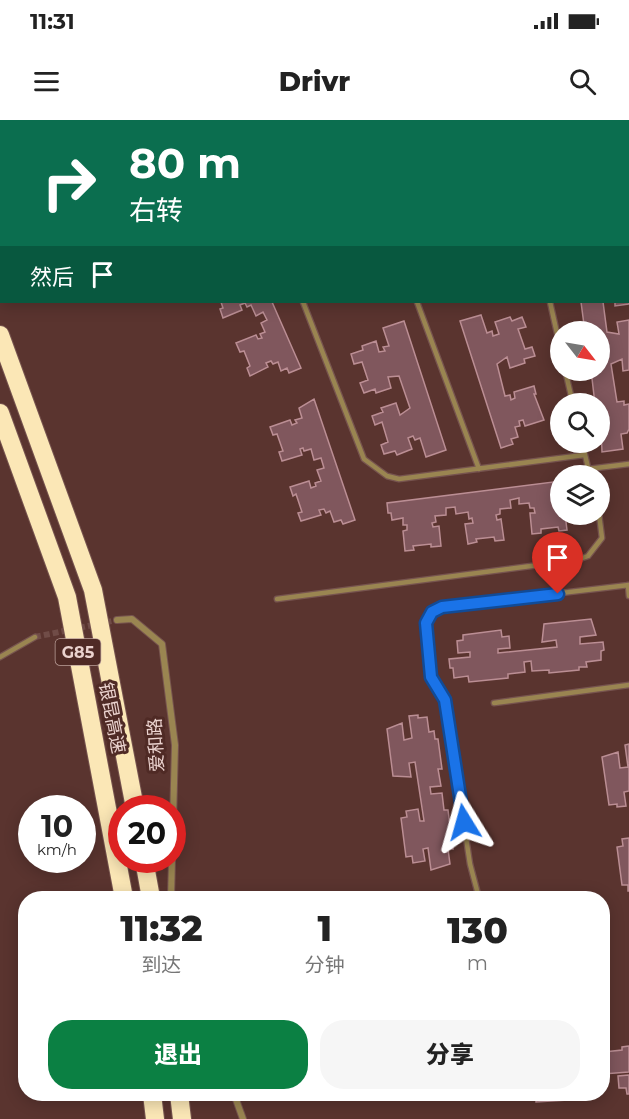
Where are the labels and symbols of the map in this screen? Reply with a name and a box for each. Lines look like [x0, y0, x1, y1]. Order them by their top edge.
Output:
north arrow [550, 321, 610, 381]
pin [532, 532, 583, 594]
road number: G85 [56, 639, 100, 665]
street label: 银昆高速 [94, 681, 130, 755]
street label: 爱和路 [144, 717, 168, 773]
position arrow [432, 790, 496, 854]
speed limit sign: 20 [108, 795, 186, 873]

